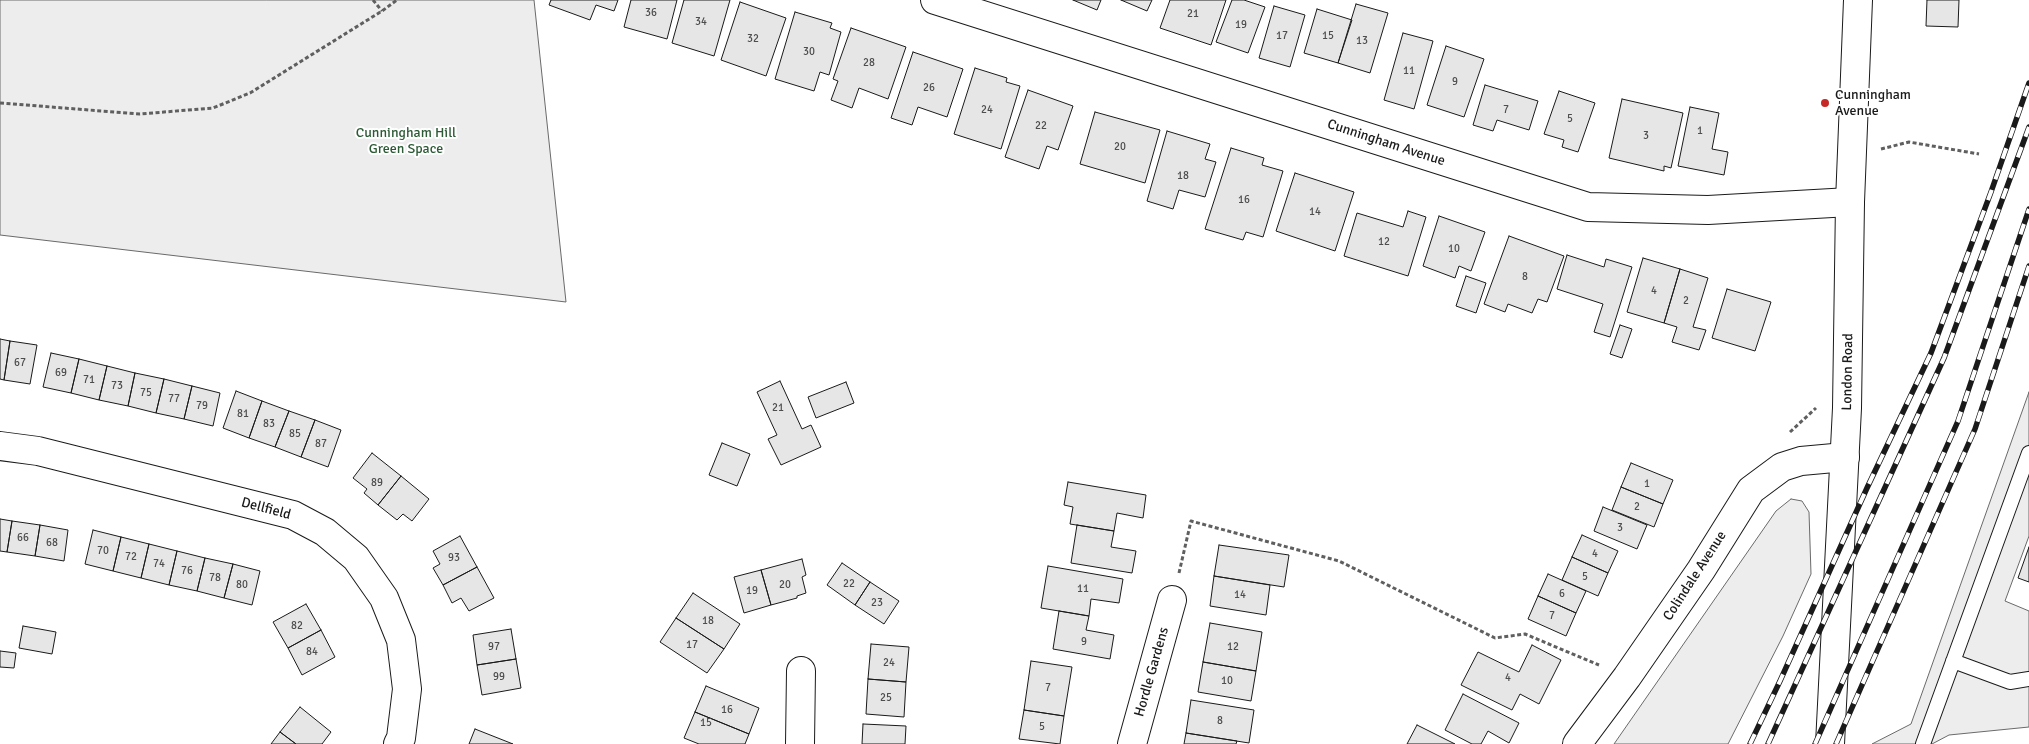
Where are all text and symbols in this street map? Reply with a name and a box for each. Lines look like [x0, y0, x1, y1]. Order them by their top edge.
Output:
house number: 36 [645, 6, 657, 20]
house number: 21 [1187, 7, 1199, 21]
house number: 34 [695, 15, 707, 29]
house number: 19 [1235, 18, 1247, 32]
house number: 17 [1276, 29, 1288, 43]
house number: 15 [1322, 29, 1334, 43]
house number: 32 [747, 32, 759, 46]
house number: 13 [1356, 34, 1368, 48]
house number: 30 [803, 45, 815, 59]
house number: 28 [863, 56, 875, 70]
house number: 11 [1403, 64, 1415, 78]
house number: 9 [1452, 75, 1458, 89]
house number: 26 [923, 81, 935, 95]
place label: Cunningham Avenue [1835, 87, 1911, 120]
marker: Cunningham Avenue [1819, 97, 1831, 109]
house number: 24 [981, 103, 993, 117]
house number: 7 [1503, 103, 1509, 117]
house number: 5 [1567, 112, 1573, 126]
street label: Cunningham Avenue [1325, 116, 1447, 170]
house number: 22 [1035, 119, 1047, 133]
house number: 1 [1697, 124, 1703, 138]
park label: Cunningham Hill Green Space [356, 125, 456, 158]
house number: 3 [1643, 129, 1649, 143]
house number: 20 [1114, 140, 1126, 154]
house number: 18 [1177, 169, 1189, 183]
house number: 16 [1238, 193, 1250, 207]
house number: 14 [1309, 205, 1321, 219]
house number: 12 [1378, 235, 1390, 249]
house number: 10 [1448, 242, 1460, 256]
house number: 8 [1522, 270, 1528, 284]
house number: 4 [1651, 284, 1657, 298]
house number: 2 [1683, 294, 1689, 308]
street label: London Road [1839, 333, 1857, 411]
house number: 67 [14, 356, 26, 370]
house number: 69 [55, 366, 67, 380]
house number: 71 [83, 373, 95, 387]
house number: 73 [111, 379, 123, 393]
house number: 75 [140, 386, 152, 400]
house number: 77 [168, 392, 180, 406]
house number: 79 [196, 399, 208, 413]
house number: 21 [772, 401, 784, 415]
house number: 81 [237, 407, 249, 421]
house number: 83 [263, 417, 275, 431]
house number: 85 [289, 427, 301, 441]
house number: 87 [315, 437, 327, 451]
house number: 89 [371, 476, 383, 490]
house number: 1 [1644, 477, 1650, 491]
street label: Dellfield [239, 494, 293, 524]
house number: 2 [1634, 500, 1640, 514]
house number: 3 [1617, 521, 1623, 535]
street label: Colindale Avenue [1660, 528, 1730, 624]
house number: 66 [17, 531, 29, 545]
house number: 68 [46, 536, 58, 550]
house number: 70 [97, 544, 109, 558]
house number: 4 [1592, 547, 1598, 561]
house number: 72 [125, 550, 137, 564]
house number: 93 [448, 551, 460, 565]
house number: 74 [153, 557, 165, 571]
house number: 76 [181, 564, 193, 578]
house number: 5 [1582, 570, 1588, 584]
house number: 78 [209, 571, 221, 585]
house number: 22 [843, 577, 855, 591]
house number: 80 [236, 578, 248, 592]
house number: 20 [779, 578, 791, 592]
house number: 11 [1077, 582, 1089, 596]
house number: 19 [746, 584, 758, 598]
house number: 6 [1559, 587, 1565, 601]
house number: 14 [1234, 588, 1246, 602]
house number: 23 [871, 596, 883, 610]
house number: 7 [1549, 609, 1555, 623]
house number: 18 [702, 614, 714, 628]
house number: 82 [291, 619, 303, 633]
street label: Hordle Gardens [1131, 625, 1173, 719]
house number: 9 [1081, 635, 1087, 649]
house number: 17 [686, 638, 698, 652]
house number: 97 [488, 640, 500, 654]
house number: 12 [1227, 640, 1239, 654]
house number: 84 [306, 645, 318, 659]
house number: 24 [883, 656, 895, 670]
house number: 99 [493, 670, 505, 684]
house number: 4 [1505, 671, 1511, 685]
house number: 10 [1221, 674, 1233, 688]
house number: 7 [1045, 681, 1051, 695]
house number: 25 [880, 691, 892, 705]
house number: 16 [721, 703, 733, 717]
house number: 8 [1217, 714, 1223, 728]
house number: 15 [700, 716, 712, 730]
house number: 5 [1039, 720, 1045, 734]

